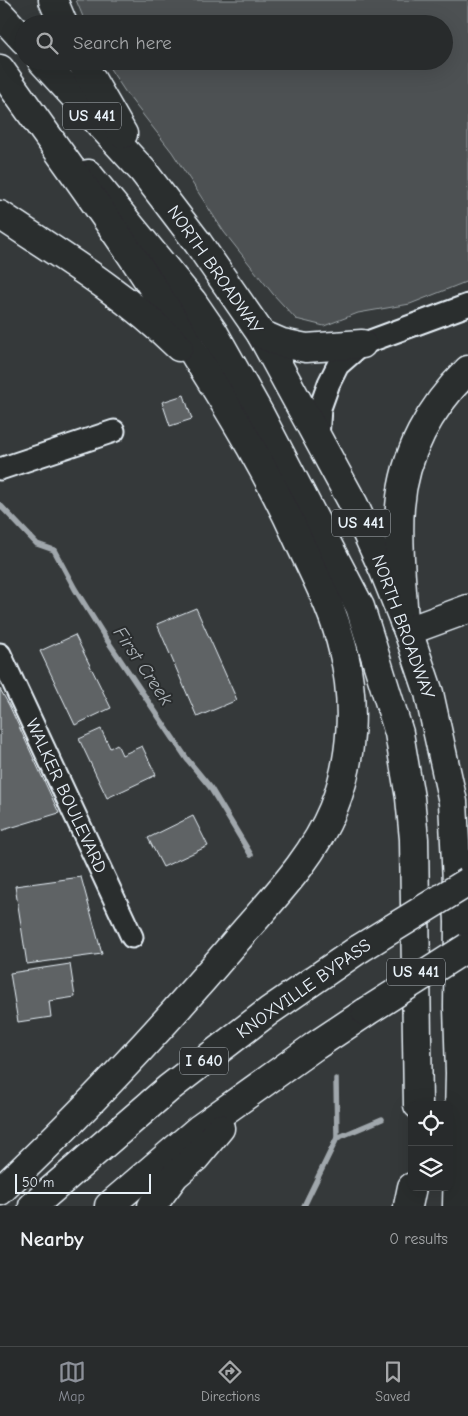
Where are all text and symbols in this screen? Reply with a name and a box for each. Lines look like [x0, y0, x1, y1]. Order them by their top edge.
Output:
search box [15, 15, 453, 70]
icon: search [33, 29, 61, 57]
text: Search here [73, 32, 172, 54]
road number: US 441 [63, 102, 121, 130]
street label: NORTH BROADWAY [163, 202, 267, 339]
road number: US 441 [332, 509, 390, 536]
street label: NORTH BROADWAY [367, 552, 439, 702]
water label: First Creek [109, 623, 178, 710]
street label: WALKER BOULEVARD [21, 715, 111, 877]
street label: KNOXVILLE BYPASS [233, 935, 375, 1043]
road number: US 441 [387, 959, 445, 986]
road number: I 640 [180, 1048, 228, 1074]
map controls [408, 1101, 453, 1191]
button: locate [408, 1101, 453, 1146]
button: layers [408, 1146, 453, 1191]
scale bar [15, 1171, 151, 1194]
text: 50 m [22, 1174, 54, 1191]
text: Nearby [20, 1227, 84, 1251]
text: 0 results [389, 1230, 448, 1248]
tab: Map [58, 1358, 86, 1405]
tab: Directions [201, 1358, 260, 1405]
tab: Saved [375, 1358, 410, 1405]

